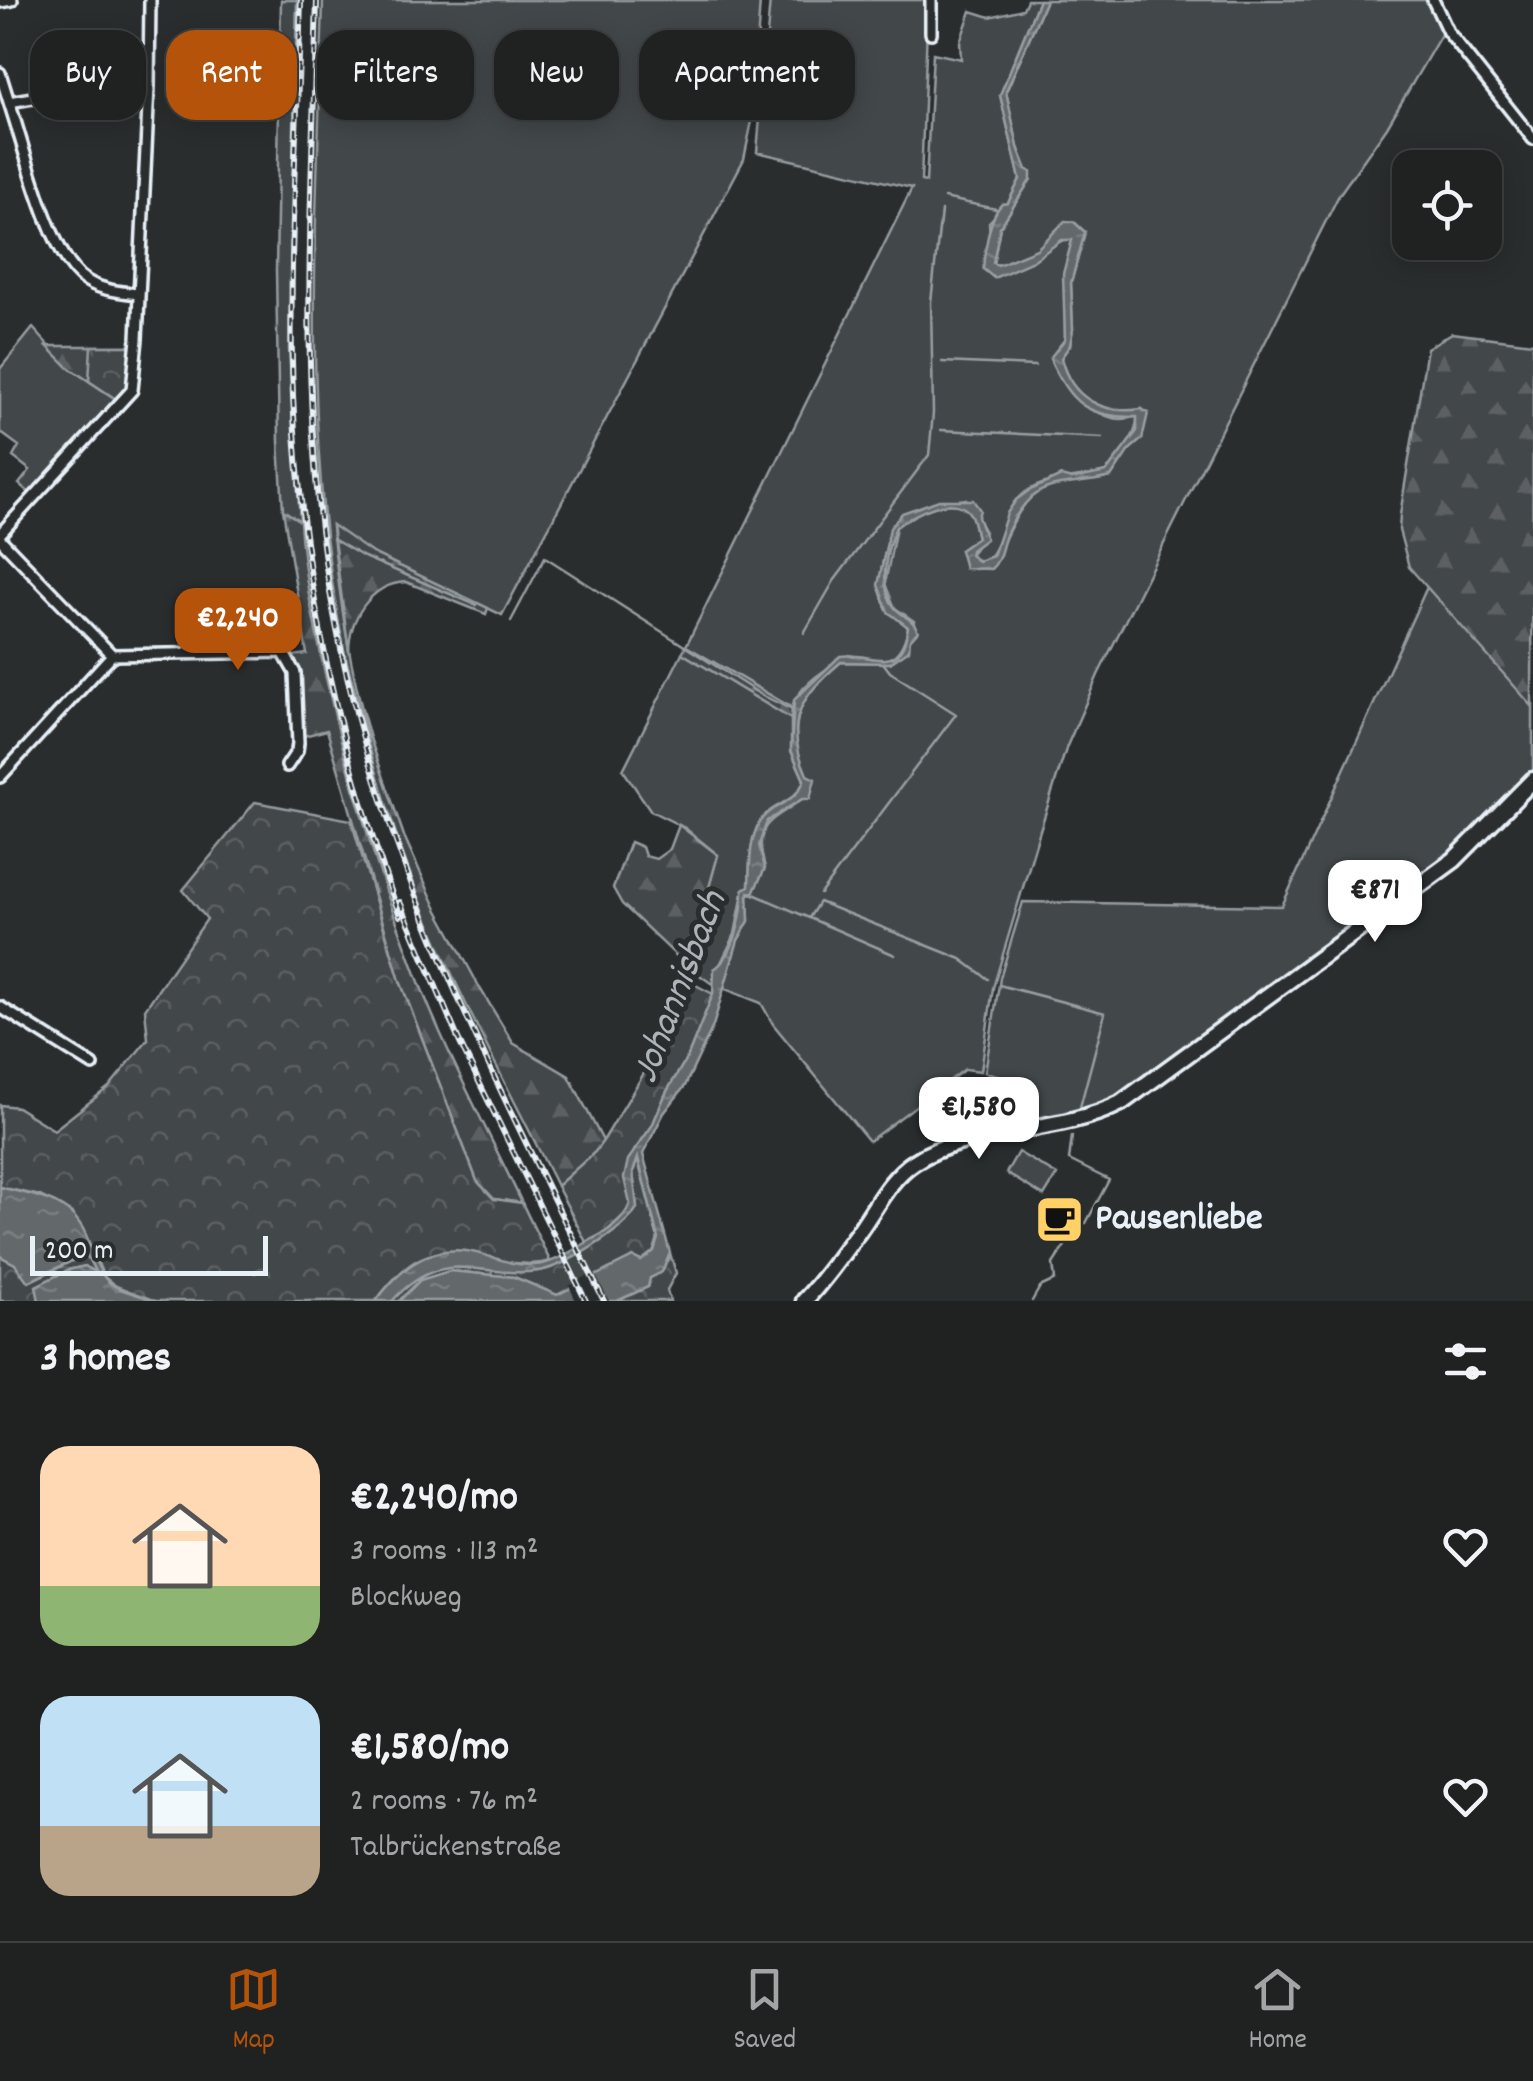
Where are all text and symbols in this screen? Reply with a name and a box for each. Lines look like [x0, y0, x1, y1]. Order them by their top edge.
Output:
chip: Buy [30, 30, 146, 120]
chip: Rent [166, 30, 297, 120]
chip: Filters [317, 30, 474, 120]
chip: New [494, 30, 619, 120]
chip: Apartment [639, 30, 855, 120]
map controls [1392, 150, 1502, 260]
button: locate [1392, 150, 1502, 260]
pin: €2,240 [157, 588, 319, 673]
text: €2,240 [197, 597, 279, 643]
pin: €871 [1316, 860, 1434, 945]
text: €871 [1350, 869, 1400, 915]
water label: Johannisbach [619, 882, 745, 1092]
pin: €1,580 [898, 1077, 1060, 1162]
text: €1,580 [941, 1086, 1017, 1132]
place label: Pausenliebe [1095, 1193, 1263, 1248]
cafe icon: Pausenliebe [1034, 1194, 1086, 1246]
scale bar [30, 1231, 268, 1276]
text: 200 m [45, 1233, 113, 1273]
text: 3 homes [40, 1331, 171, 1391]
icon: filters [1438, 1334, 1493, 1389]
text: €2,240/mo [350, 1470, 518, 1530]
icon: home [120, 1486, 240, 1606]
icon: heart [1438, 1519, 1493, 1574]
text: 3 rooms · 113 m² [350, 1530, 539, 1576]
text: Blockweg [350, 1576, 462, 1622]
text: €1,580/mo [350, 1720, 509, 1780]
icon: home [120, 1736, 240, 1856]
icon: heart [1438, 1769, 1493, 1824]
text: 2 rooms · 76 m² [350, 1780, 538, 1826]
text: Talbrückenstraße [350, 1826, 561, 1872]
tab: Map [226, 1962, 281, 2062]
tab: Saved [734, 1962, 796, 2062]
tab: Home [1248, 1962, 1307, 2062]

